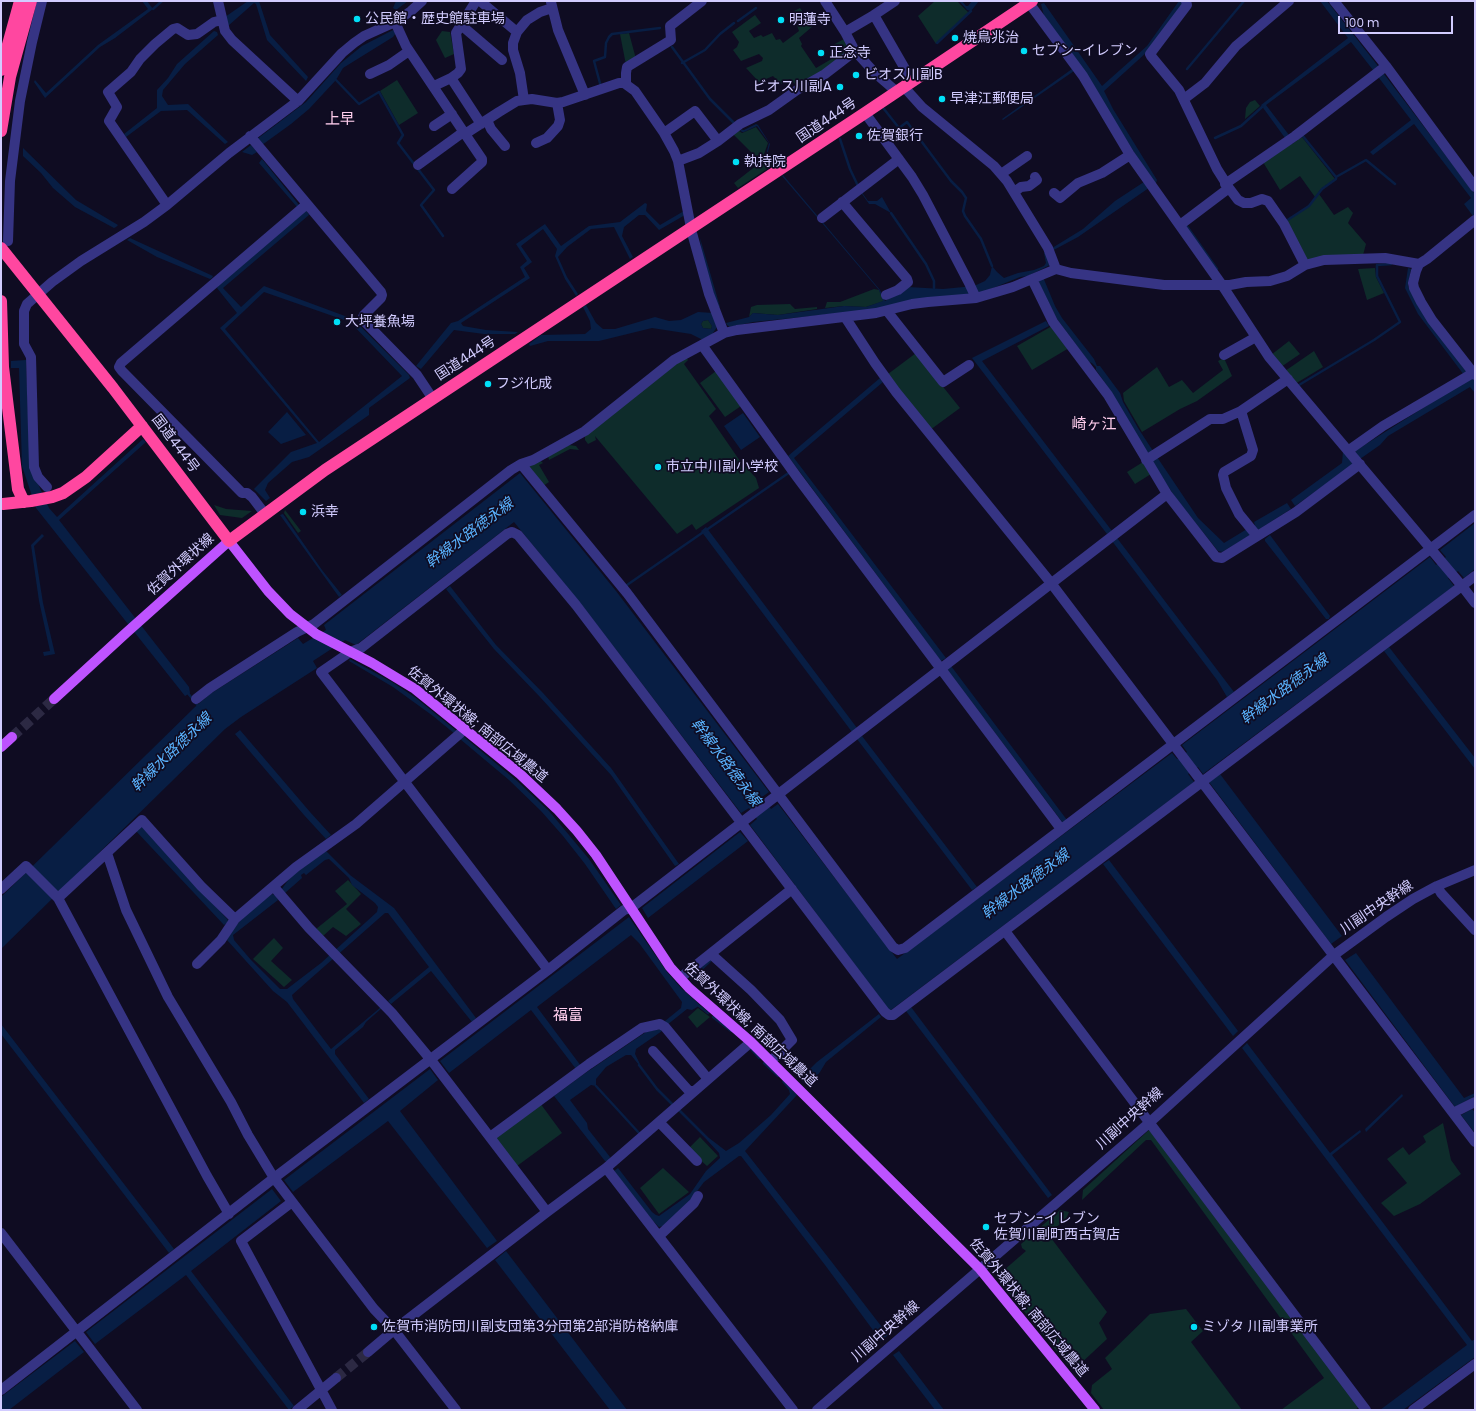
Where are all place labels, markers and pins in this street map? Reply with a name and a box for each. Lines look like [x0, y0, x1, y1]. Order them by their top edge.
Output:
place label: 公民館・歴史館駐車場 [365, 11, 505, 27]
place label: 明蓮寺 [789, 12, 831, 28]
marker: 公民館・歴史館駐車場 [352, 14, 362, 24]
marker: 明蓮寺 [776, 15, 786, 25]
place label: 焼鳥兆治 [963, 30, 1019, 46]
marker: 焼鳥兆治 [950, 33, 960, 43]
place label: セブン-イレブン [1032, 43, 1138, 59]
place label: 正念寺 [829, 45, 871, 61]
marker: セブン-イレブン [1019, 46, 1029, 56]
marker: 正念寺 [816, 48, 826, 58]
place label: ビオス川副B [864, 67, 943, 83]
marker: ビオス川副B [851, 70, 861, 80]
place label: ビオス川副A [753, 79, 832, 95]
marker: ビオス川副A [835, 82, 845, 92]
place label: 早津江郵便局 [950, 91, 1034, 107]
marker: 早津江郵便局 [937, 94, 947, 104]
place label: 佐賀銀行 [867, 128, 923, 144]
marker: 佐賀銀行 [854, 131, 864, 141]
place label: 執持院 [744, 154, 786, 170]
marker: 執持院 [731, 157, 741, 167]
place label: 大坪養魚場 [345, 314, 415, 330]
marker: 大坪養魚場 [332, 317, 342, 327]
place label: フジ化成 [496, 376, 552, 392]
marker: フジ化成 [483, 379, 493, 389]
place label: 市立中川副小学校 [666, 459, 778, 475]
marker: 市立中川副小学校 [653, 462, 663, 472]
place label: 浜幸 [311, 504, 339, 520]
marker: 浜幸 [298, 507, 308, 517]
place label: セブン-イレブン 佐賀川副町西古賀店 [994, 1211, 1120, 1244]
marker: セブン-イレブン 佐賀川副町西古賀店 [981, 1222, 991, 1232]
place label: 佐賀市消防団川副支団第3分団第2部消防格納庫 [382, 1319, 678, 1335]
place label: ミゾタ 川副事業所 [1202, 1319, 1318, 1335]
marker: 佐賀市消防団川副支団第3分団第2部消防格納庫 [369, 1322, 379, 1332]
marker: ミゾタ 川副事業所 [1189, 1322, 1199, 1332]

